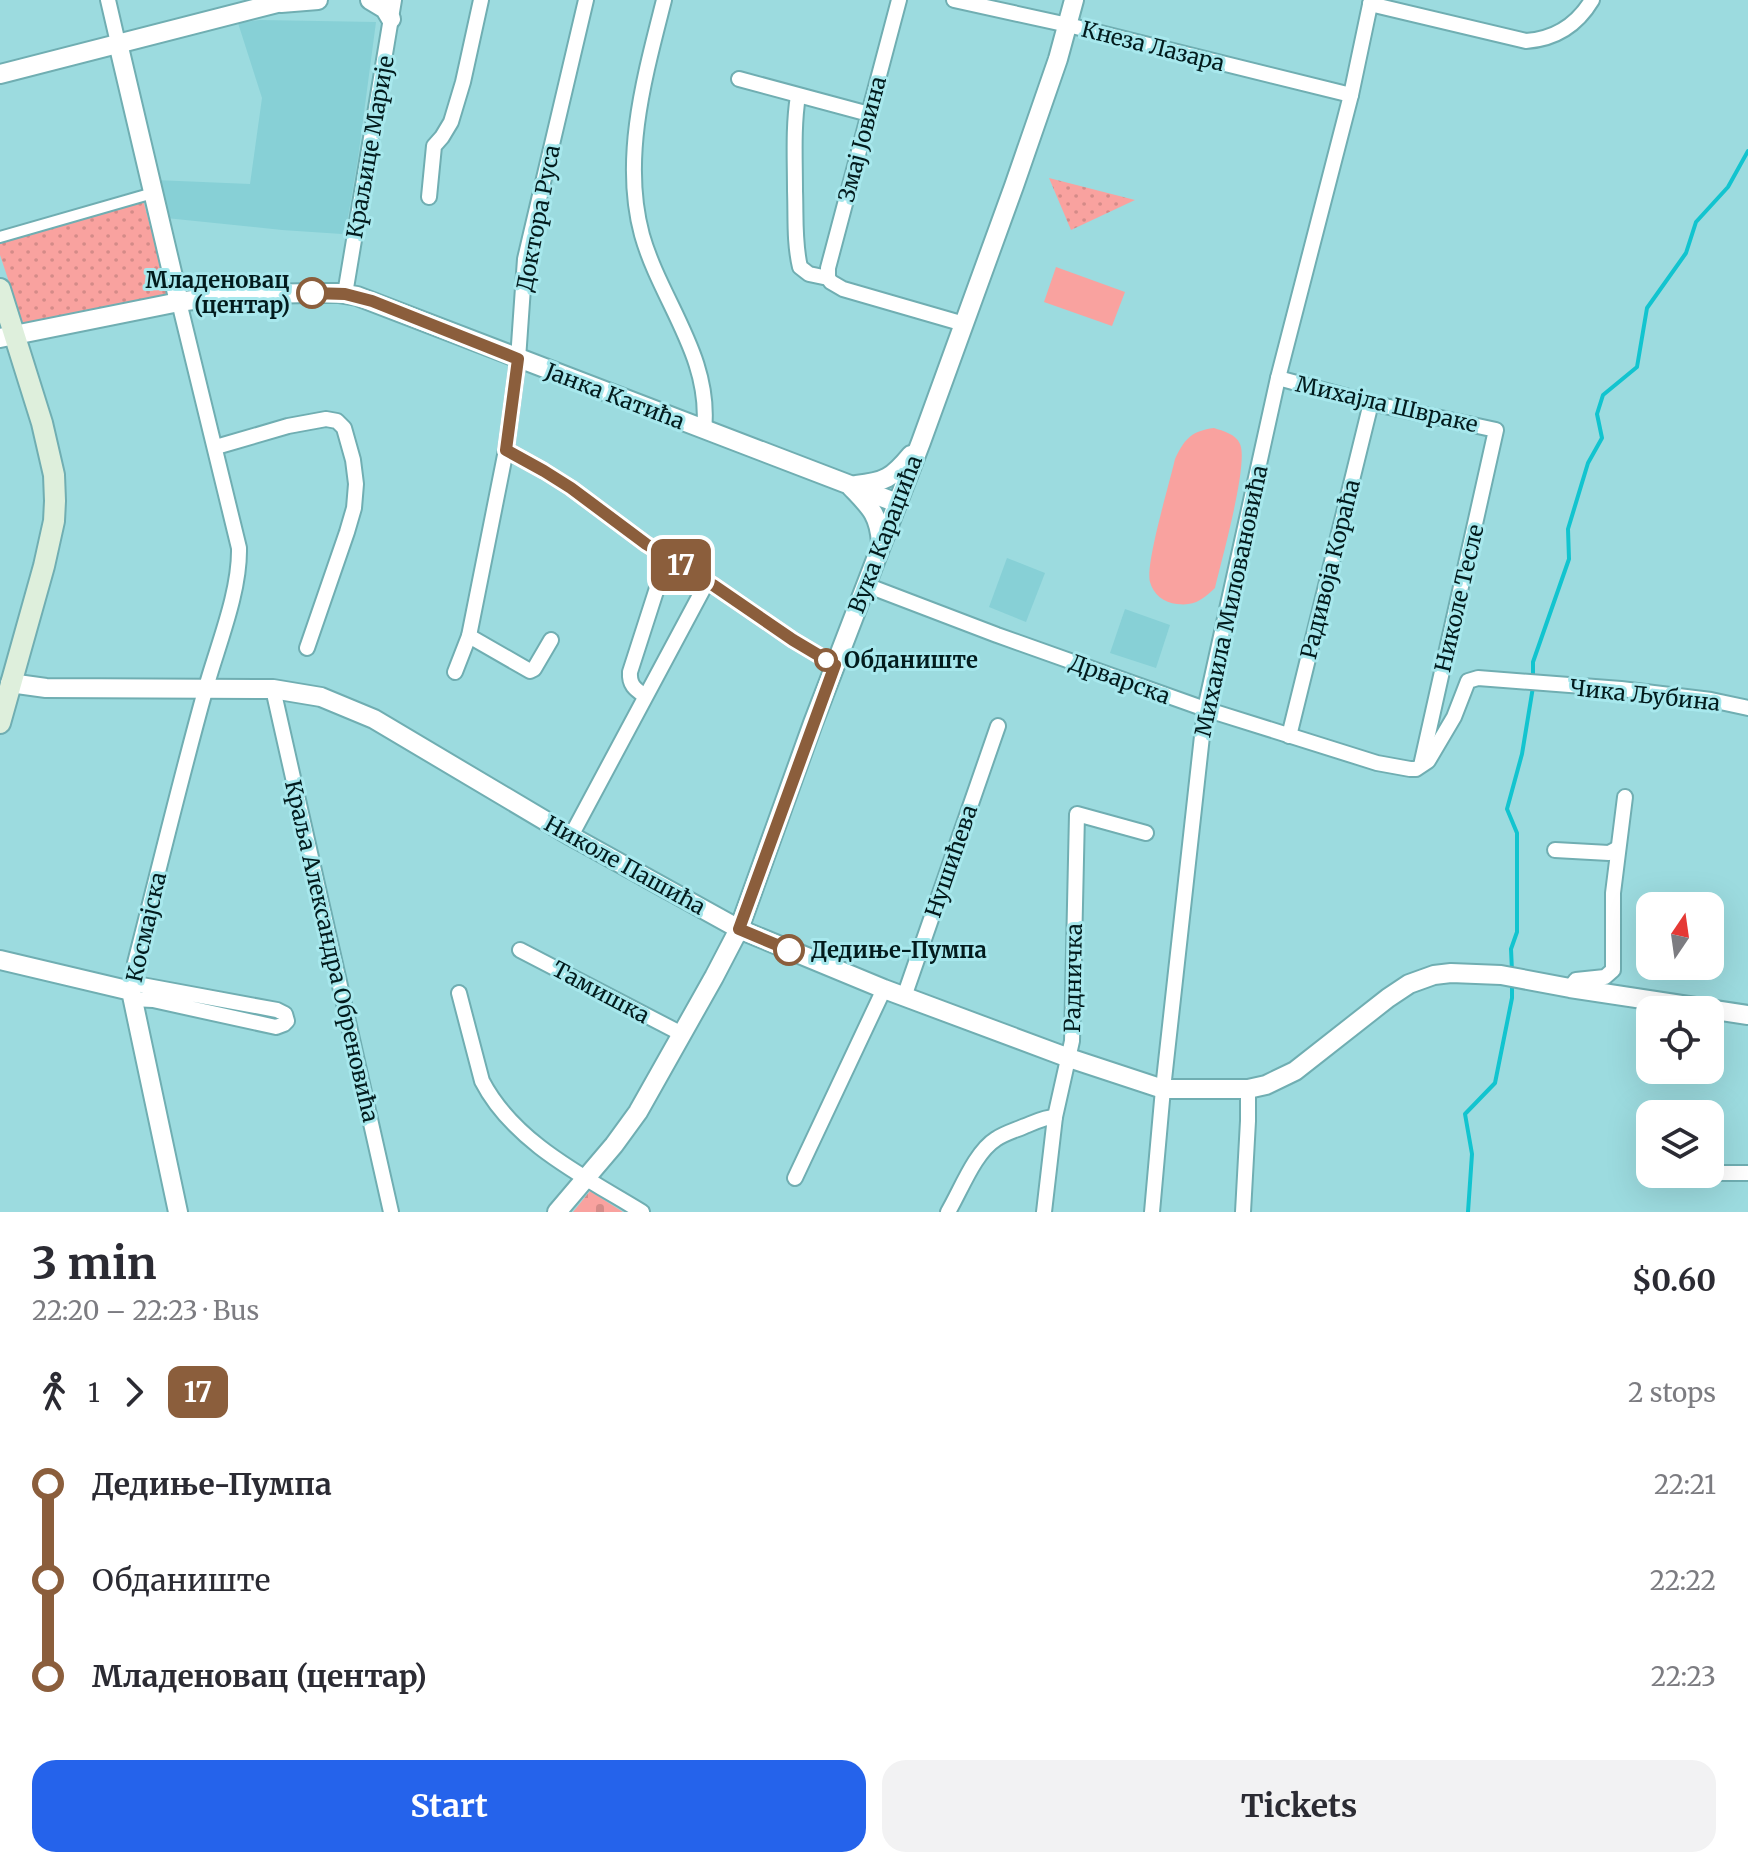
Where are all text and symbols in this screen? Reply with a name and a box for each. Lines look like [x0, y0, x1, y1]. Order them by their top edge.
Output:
street label: Кнеза Лазара [1079, 15, 1228, 77]
street label: Краљице Марије [340, 53, 400, 241]
street label: Змај Јовина [832, 73, 892, 205]
street label: Доктора Руса [510, 142, 566, 294]
place label: Младеновац (центар) [146, 266, 290, 319]
marker: Младеновац (центар) [297, 278, 327, 308]
street label: Јанка Катића [540, 356, 689, 435]
street label: Михајла Швраке [1293, 369, 1481, 439]
street label: Вука Караџића [842, 451, 928, 617]
street label: Михаила Миловановића [1189, 462, 1274, 739]
street label: Радивоја Кораћа [1294, 476, 1366, 662]
street label: Николе Тесле [1428, 522, 1490, 674]
line badge: 17 [645, 539, 717, 591]
text: 17 [667, 547, 695, 583]
place label: Обданиште [844, 646, 978, 674]
street label: Дрварска [1066, 648, 1174, 710]
marker: Обданиште [815, 649, 837, 671]
street label: Чика Љубина [1569, 673, 1722, 717]
street label: Краља Александра Обреновића [279, 777, 385, 1125]
street label: Нушићева [919, 801, 983, 921]
street label: Николе Пашића [540, 809, 711, 921]
street label: Космајска [120, 869, 172, 985]
north arrow [1636, 892, 1724, 980]
map controls [1636, 892, 1724, 1188]
street label: Радничка [1058, 923, 1088, 1033]
marker: Дедиње-Пумпа [774, 935, 804, 965]
place label: Дедиње-Пумпа [811, 936, 987, 964]
street label: Тамишка [547, 955, 655, 1029]
button: locate [1636, 996, 1724, 1084]
button: layers [1636, 1100, 1724, 1188]
text: 3 min [32, 1236, 157, 1291]
text: $0.60 [1632, 1261, 1716, 1299]
text: 22:20 – 22:23 · Bus [32, 1294, 259, 1327]
icon: walk [32, 1370, 76, 1414]
icon: forward [112, 1370, 156, 1414]
text: 17 [184, 1374, 212, 1410]
text: 1 [88, 1376, 100, 1409]
text: 2 stops [1628, 1376, 1716, 1409]
text: Дедиње-Пумпа [92, 1465, 332, 1503]
text: 22:21 [1654, 1468, 1716, 1501]
text: Обданиште [92, 1561, 270, 1599]
text: 22:22 [1650, 1564, 1716, 1597]
text: Младеновац (центар) [92, 1657, 427, 1695]
text: 22:23 [1651, 1660, 1716, 1693]
button: Start [32, 1760, 866, 1852]
button: Tickets [882, 1760, 1716, 1852]

